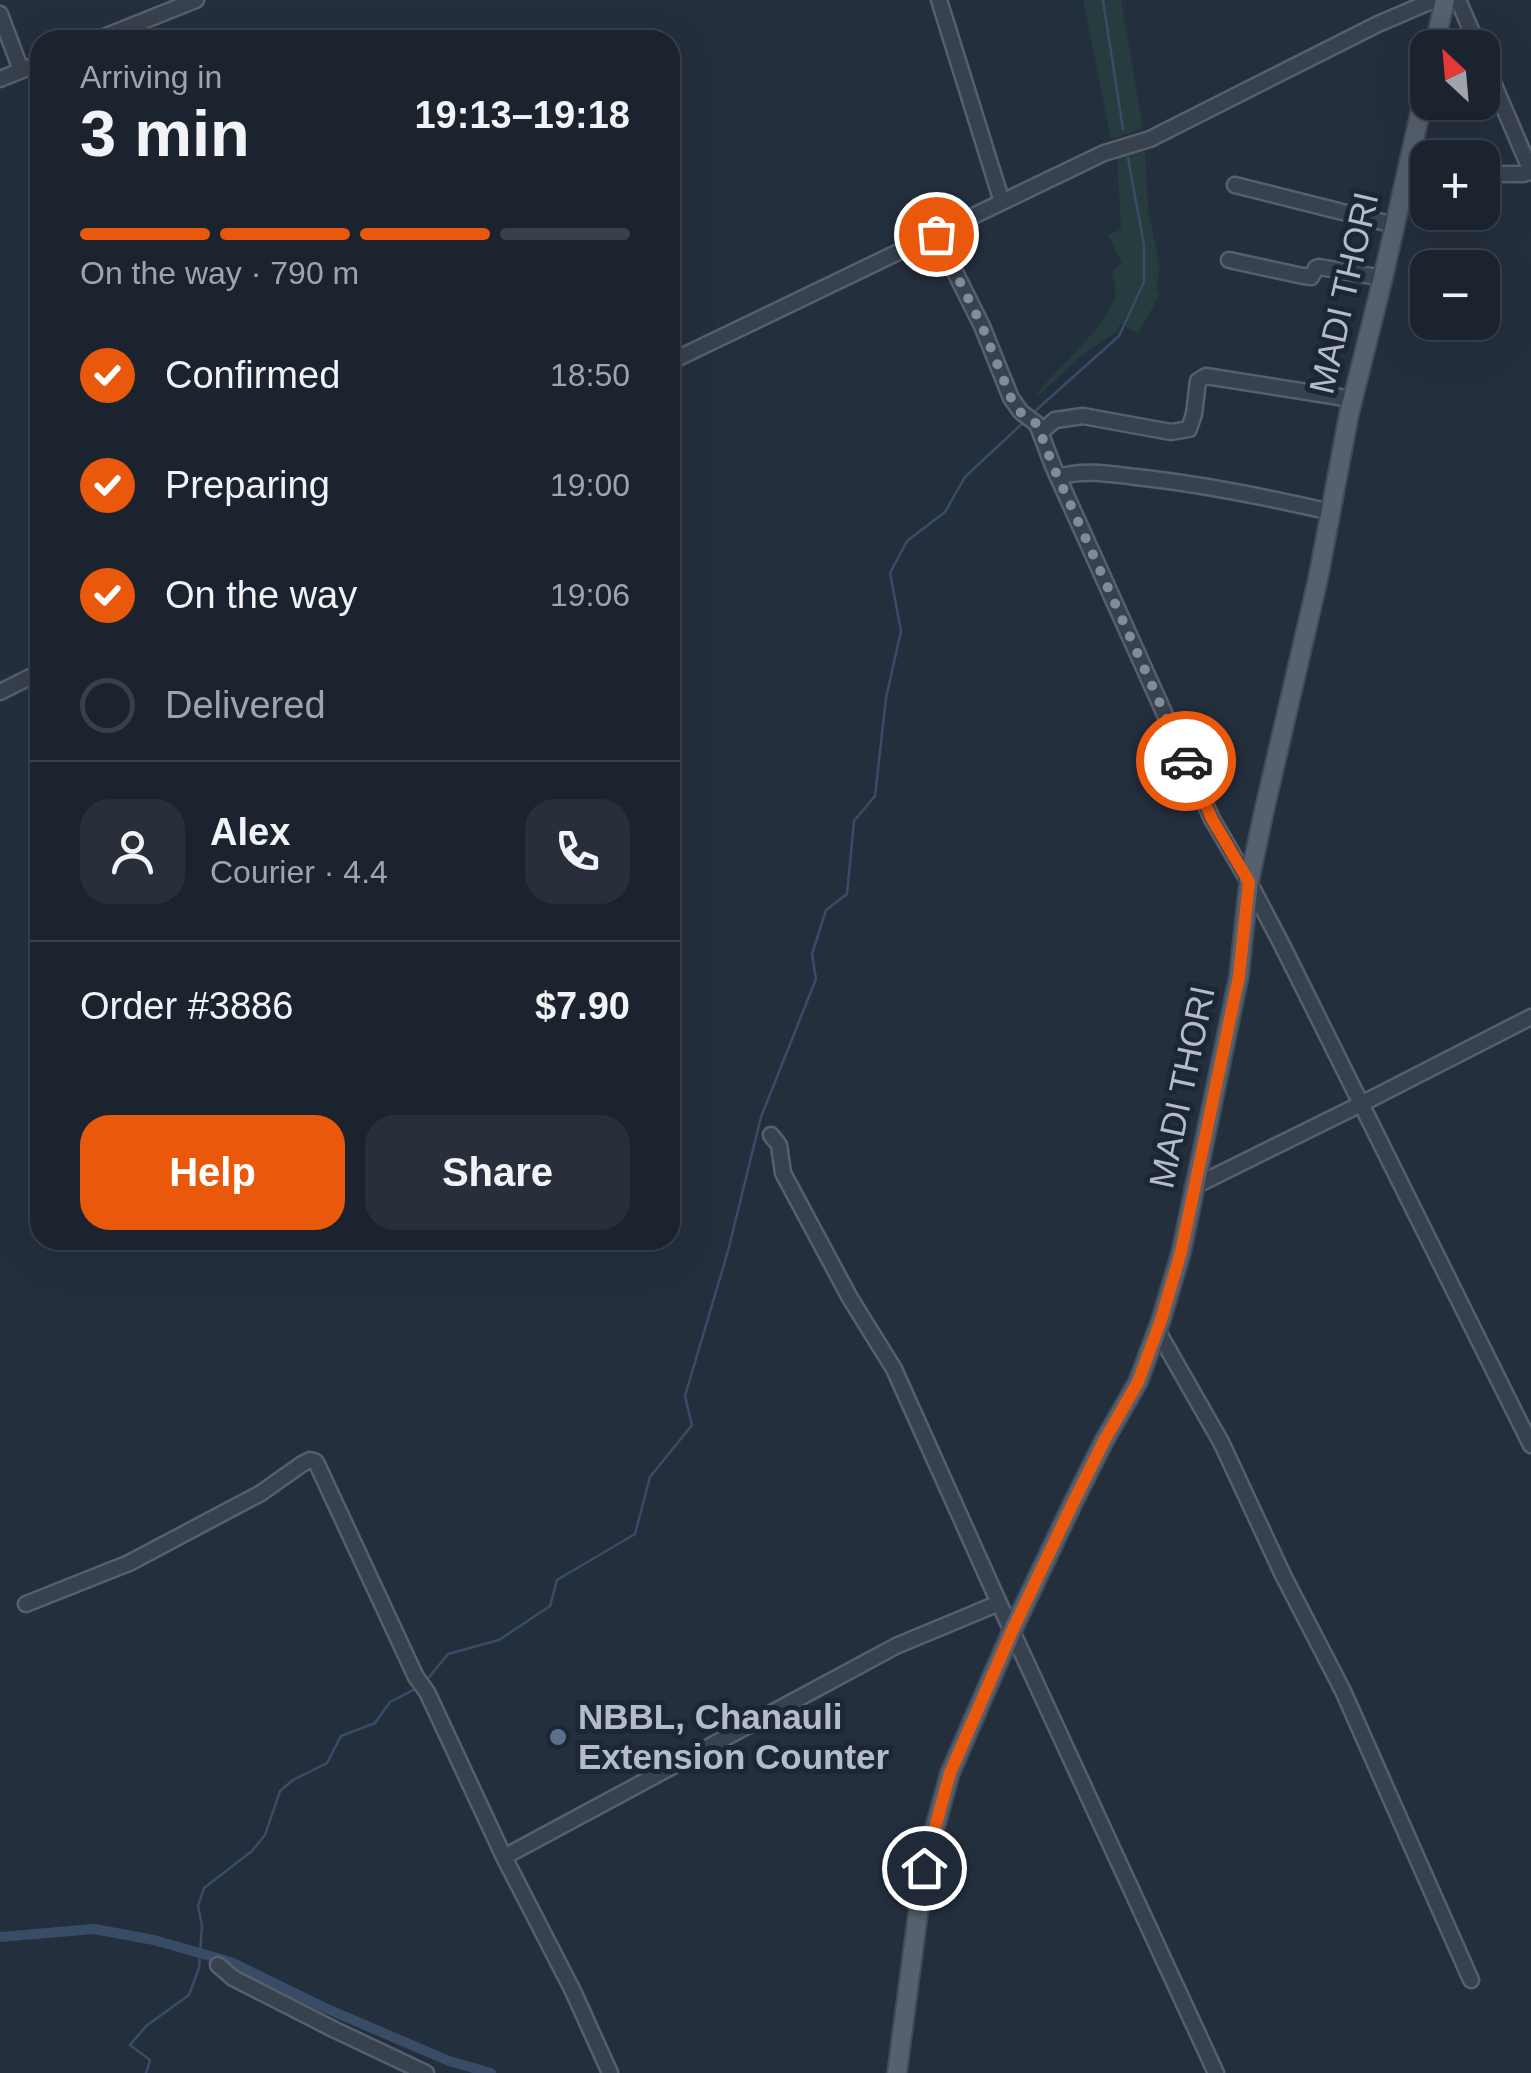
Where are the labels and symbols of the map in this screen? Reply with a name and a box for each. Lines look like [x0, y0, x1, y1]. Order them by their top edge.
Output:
north arrow [1410, 30, 1500, 120]
street label: MADI THORI [1301, 188, 1386, 397]
pin [894, 192, 979, 277]
courier [1136, 711, 1236, 811]
street label: MADI THORI [1141, 982, 1222, 1191]
place label: NBBL, Chanauli Extension Counter [578, 1697, 890, 1776]
marker: NBBL, Chanauli Extension Counter [547, 1726, 569, 1748]
pin [882, 1826, 967, 1911]

